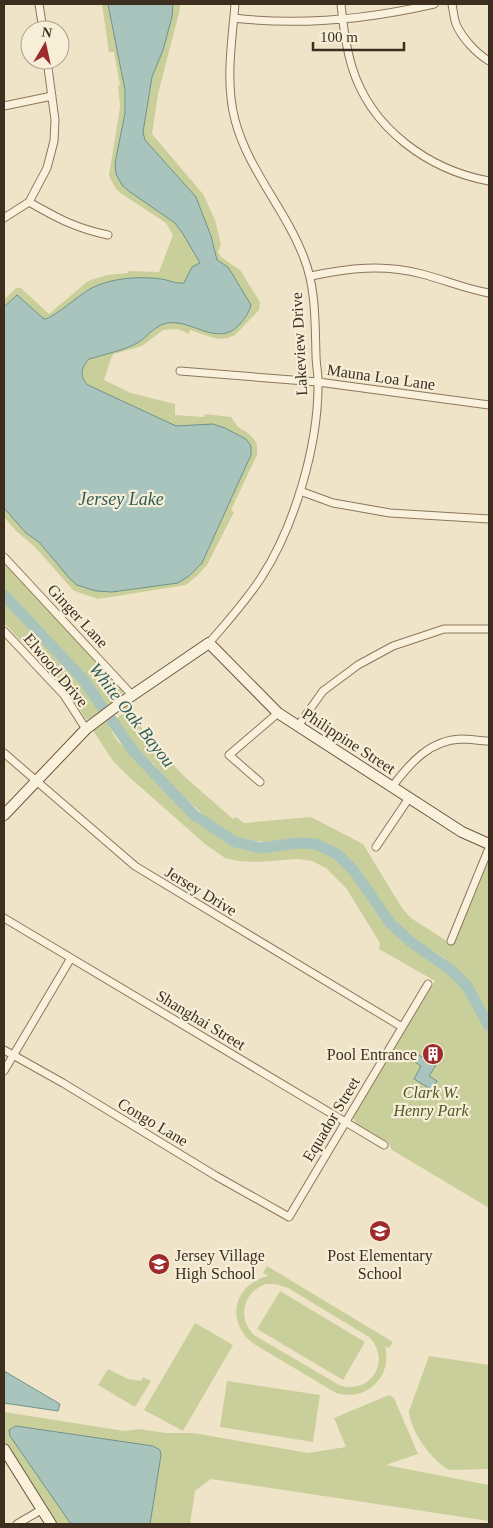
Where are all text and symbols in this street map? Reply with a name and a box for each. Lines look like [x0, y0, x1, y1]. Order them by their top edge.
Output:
north arrow [20, 20, 70, 70]
scale bar [313, 20, 404, 52]
text: N [41, 24, 53, 41]
text: 100 m [320, 29, 358, 45]
street label: Lakeview Drive [288, 292, 310, 396]
street label: Mauna Loa Lane [326, 361, 436, 393]
water label: Jersey Lake [78, 489, 164, 509]
street label: Ginger Lane [44, 581, 112, 652]
street label: Elwood Drive [20, 630, 92, 710]
water label: White Oak Bayou [85, 659, 179, 771]
street label: Philippine Street [299, 705, 399, 778]
street label: Jersey Drive [162, 863, 240, 920]
street label: Shanghai Street [153, 987, 249, 1054]
building icon: Pool Entrance [421, 1042, 445, 1066]
place label: Pool Entrance [327, 1046, 417, 1063]
street label: Equador Street [299, 1073, 364, 1165]
park label: Clark W. Henry Park [392, 1084, 469, 1120]
street label: Congo Lane [114, 1094, 191, 1150]
school or university icon: Post Elementary School [368, 1219, 392, 1243]
place label: Jersey Village High School [175, 1247, 265, 1283]
place label: Post Elementary School [327, 1247, 433, 1282]
school or university icon: Jersey Village High School [147, 1252, 171, 1276]

